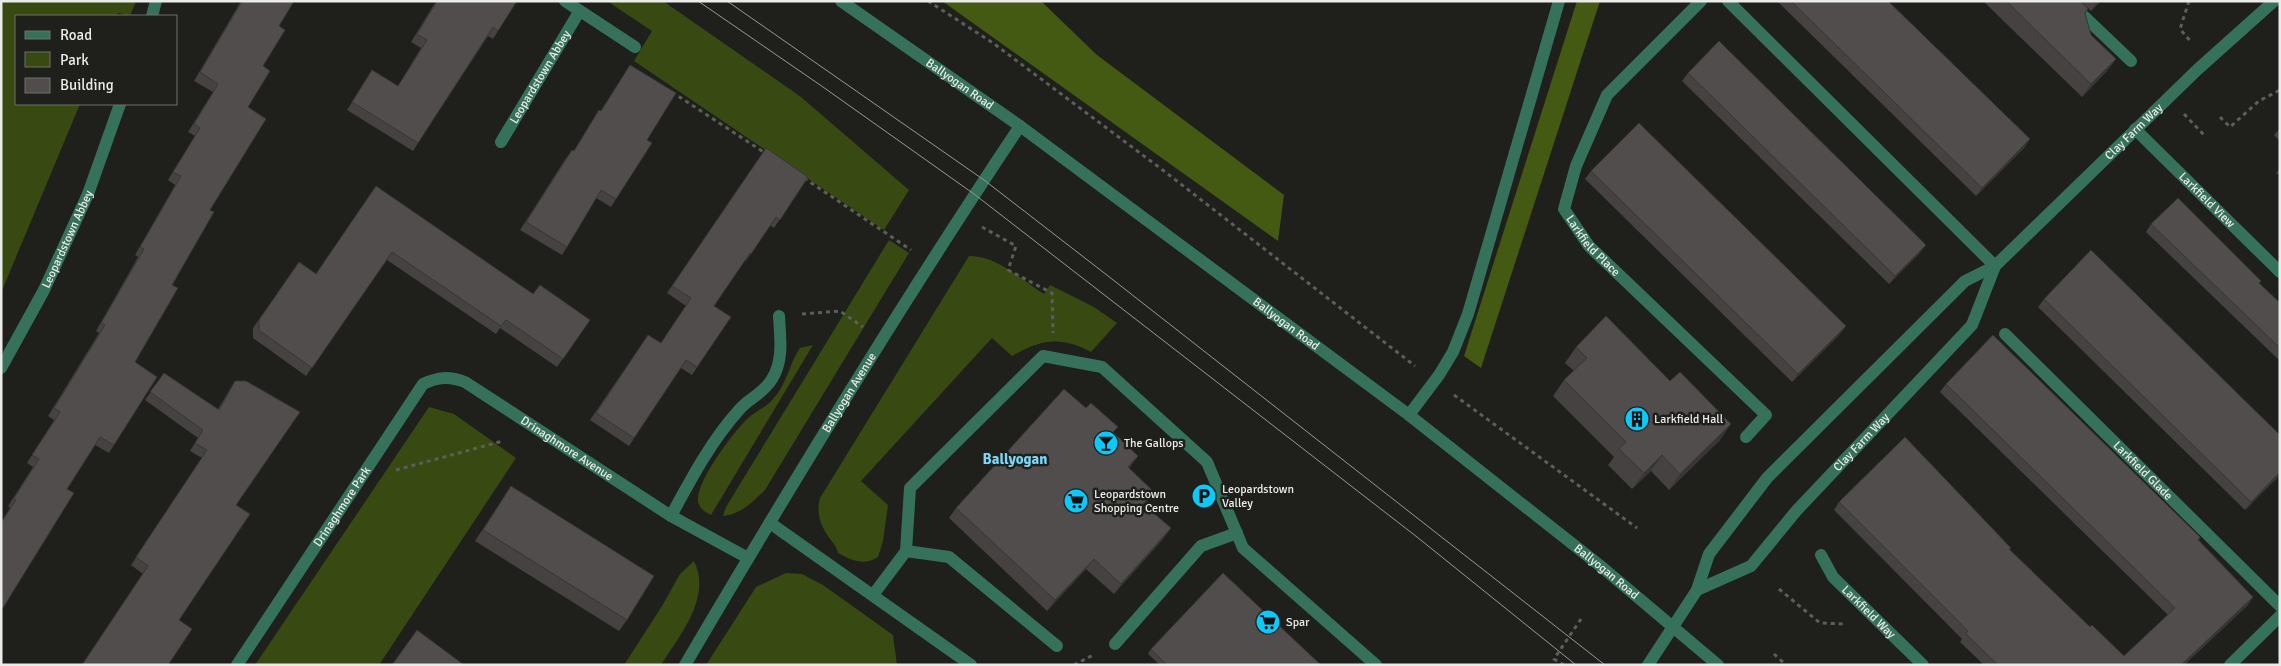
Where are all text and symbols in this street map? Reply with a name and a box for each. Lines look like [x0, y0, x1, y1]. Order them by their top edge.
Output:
legend [15, 15, 178, 105]
text: Road [60, 26, 92, 44]
street label: Leopardstown Abbey [507, 27, 574, 127]
text: Park [60, 51, 89, 69]
street label: Ballyogan Road [923, 56, 996, 113]
text: Building [60, 76, 114, 94]
street label: Clay Farm Way [2102, 100, 2166, 163]
street label: Larkfield View [2175, 169, 2238, 231]
street label: Leopardstown Abbey [39, 188, 97, 291]
street label: Larkfield Place [1562, 212, 1623, 280]
street label: Ballyogan Road [1250, 295, 1322, 354]
street label: Ballyogan Avenue [819, 350, 880, 435]
building icon: Larkfield Hall [1624, 406, 1650, 432]
street label: Clay Farm Way [1830, 410, 1893, 475]
place label: Larkfield Hall [1654, 412, 1724, 427]
street label: Drinaghmore Avenue [518, 413, 616, 484]
bar icon: The Gallops [1093, 430, 1119, 456]
place label: The Gallops [1124, 436, 1184, 451]
street label: Larkfield Glade [2110, 438, 2176, 503]
district label: Ballyogan [982, 450, 1048, 468]
street label: Drinaghmore Park [310, 464, 374, 550]
place label: Leopardstown Valley [1222, 482, 1294, 511]
parking icon: Leopardstown Valley [1191, 483, 1217, 509]
place label: Leopardstown Shopping Centre [1094, 487, 1179, 516]
supermarket icon: Leopardstown Shopping Centre [1063, 488, 1089, 514]
street label: Ballyogan Road [1571, 541, 1642, 603]
street label: Larkfield Way [1838, 583, 1899, 642]
supermarket icon: Spar [1255, 609, 1281, 635]
place label: Spar [1286, 615, 1310, 630]

